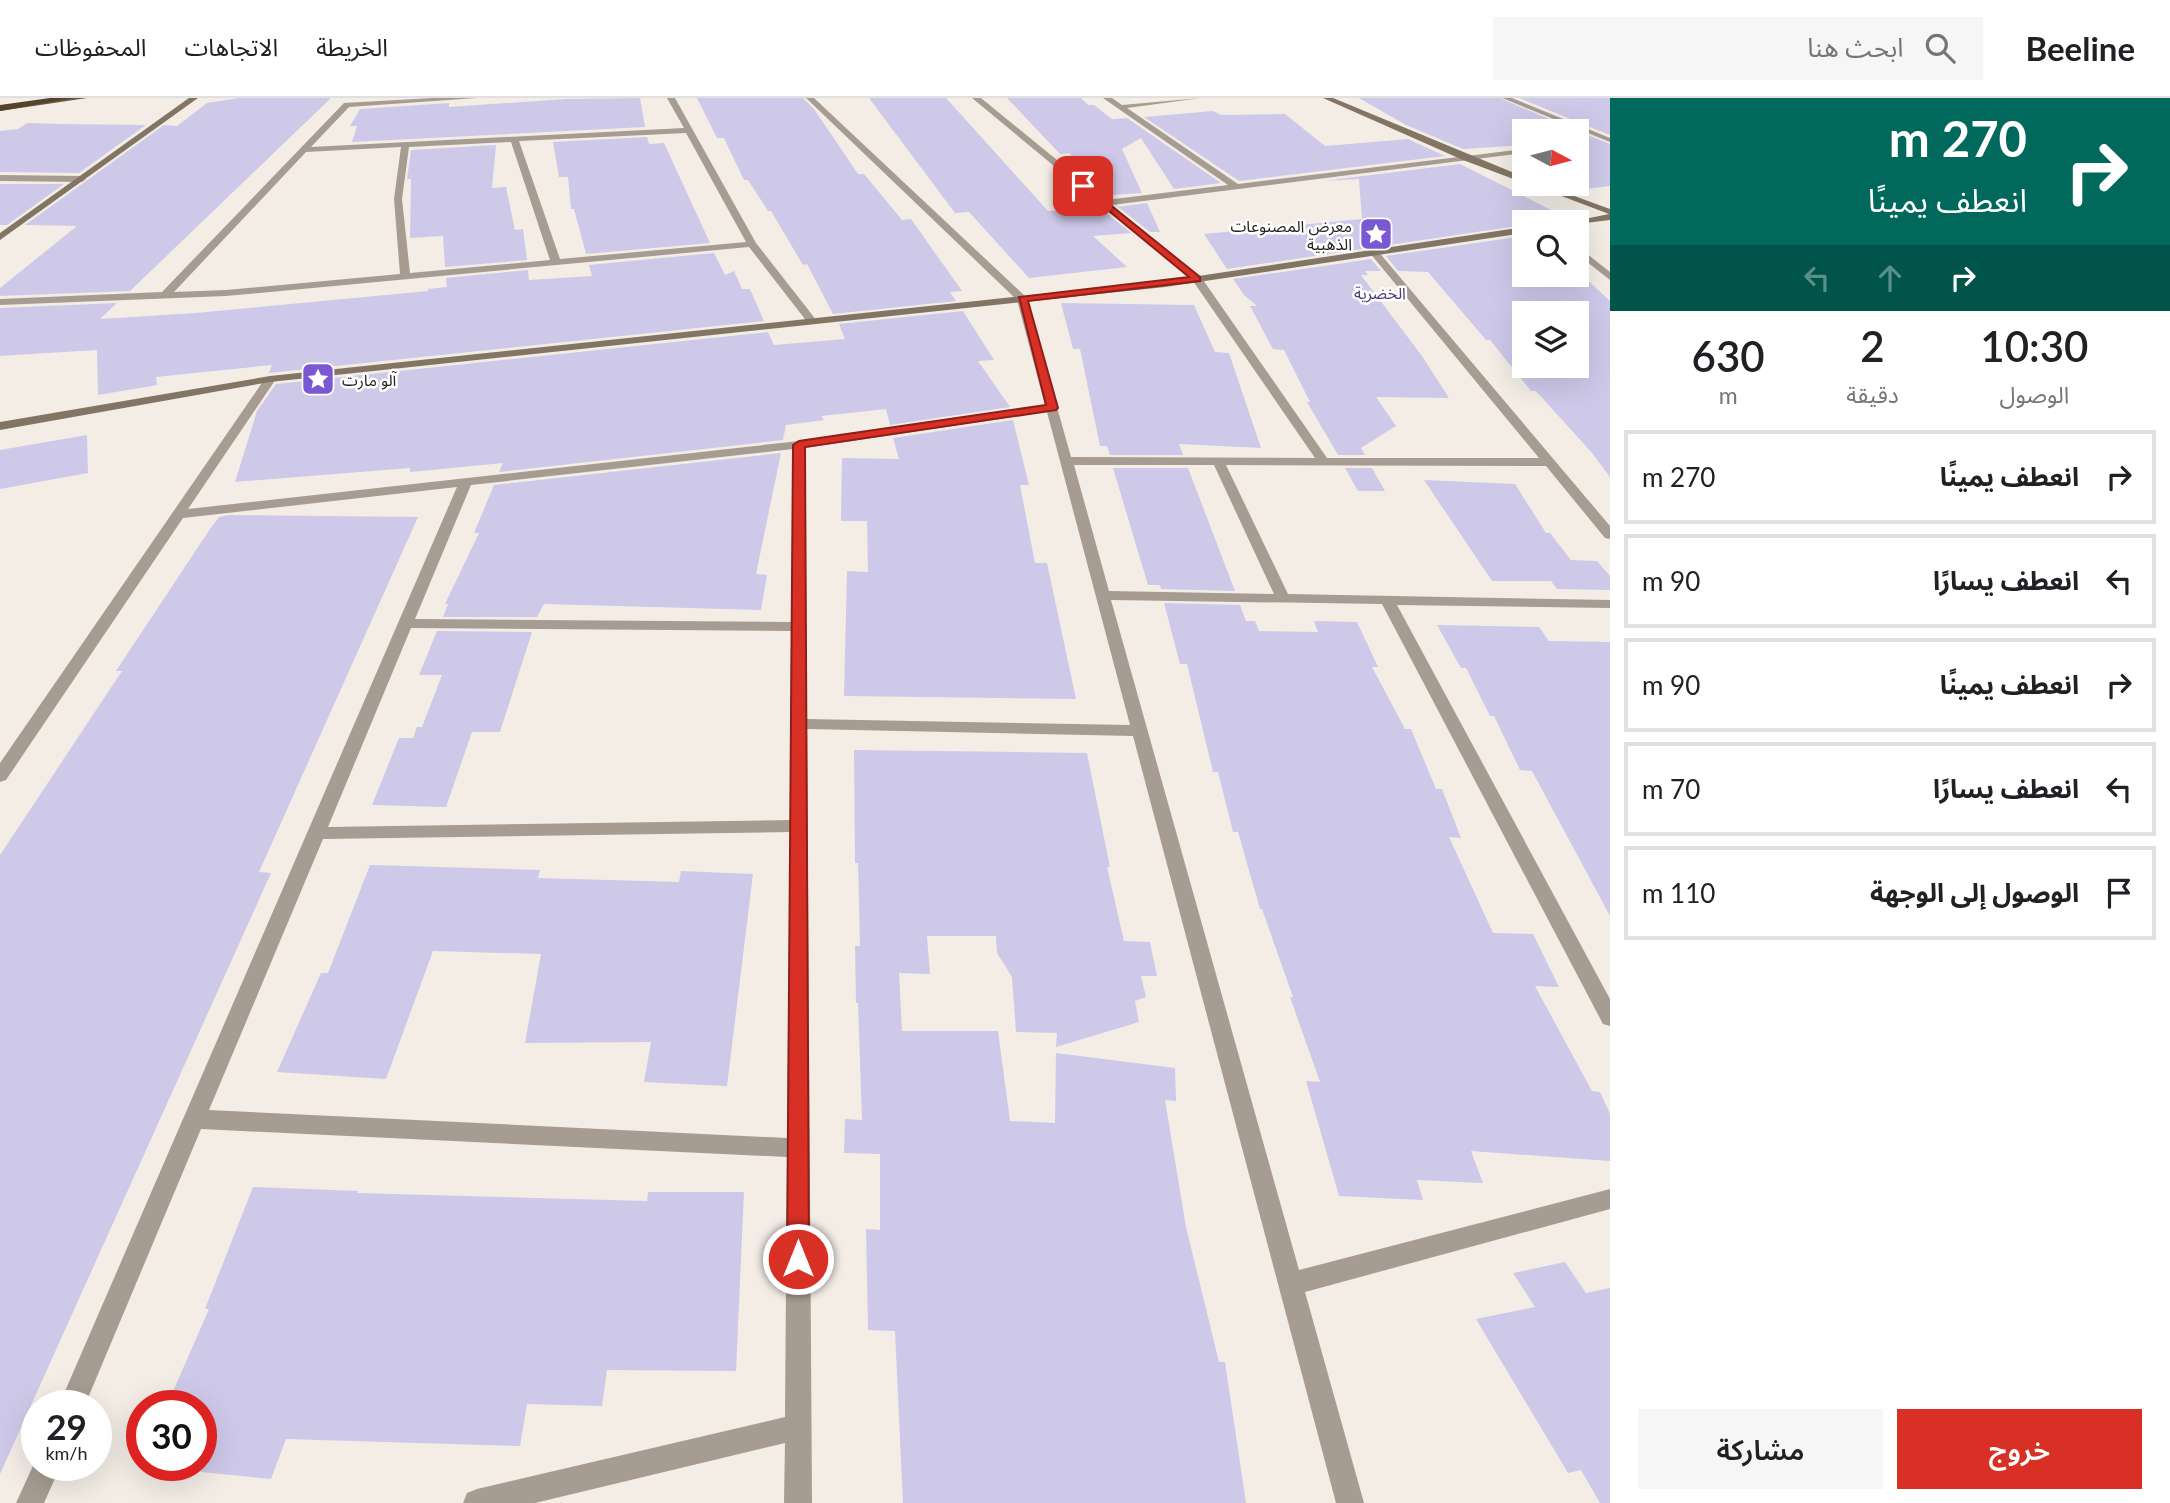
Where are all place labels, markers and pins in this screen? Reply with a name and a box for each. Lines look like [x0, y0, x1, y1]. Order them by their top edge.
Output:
pin [1053, 156, 1113, 216]
place icon: معرض المصنوعات الذهبية [1357, 215, 1395, 253]
place label: معرض المصنوعات الذهبية [1230, 216, 1352, 253]
place icon: آلو مارت [299, 360, 337, 398]
place label: آلو مارت [342, 370, 398, 390]

